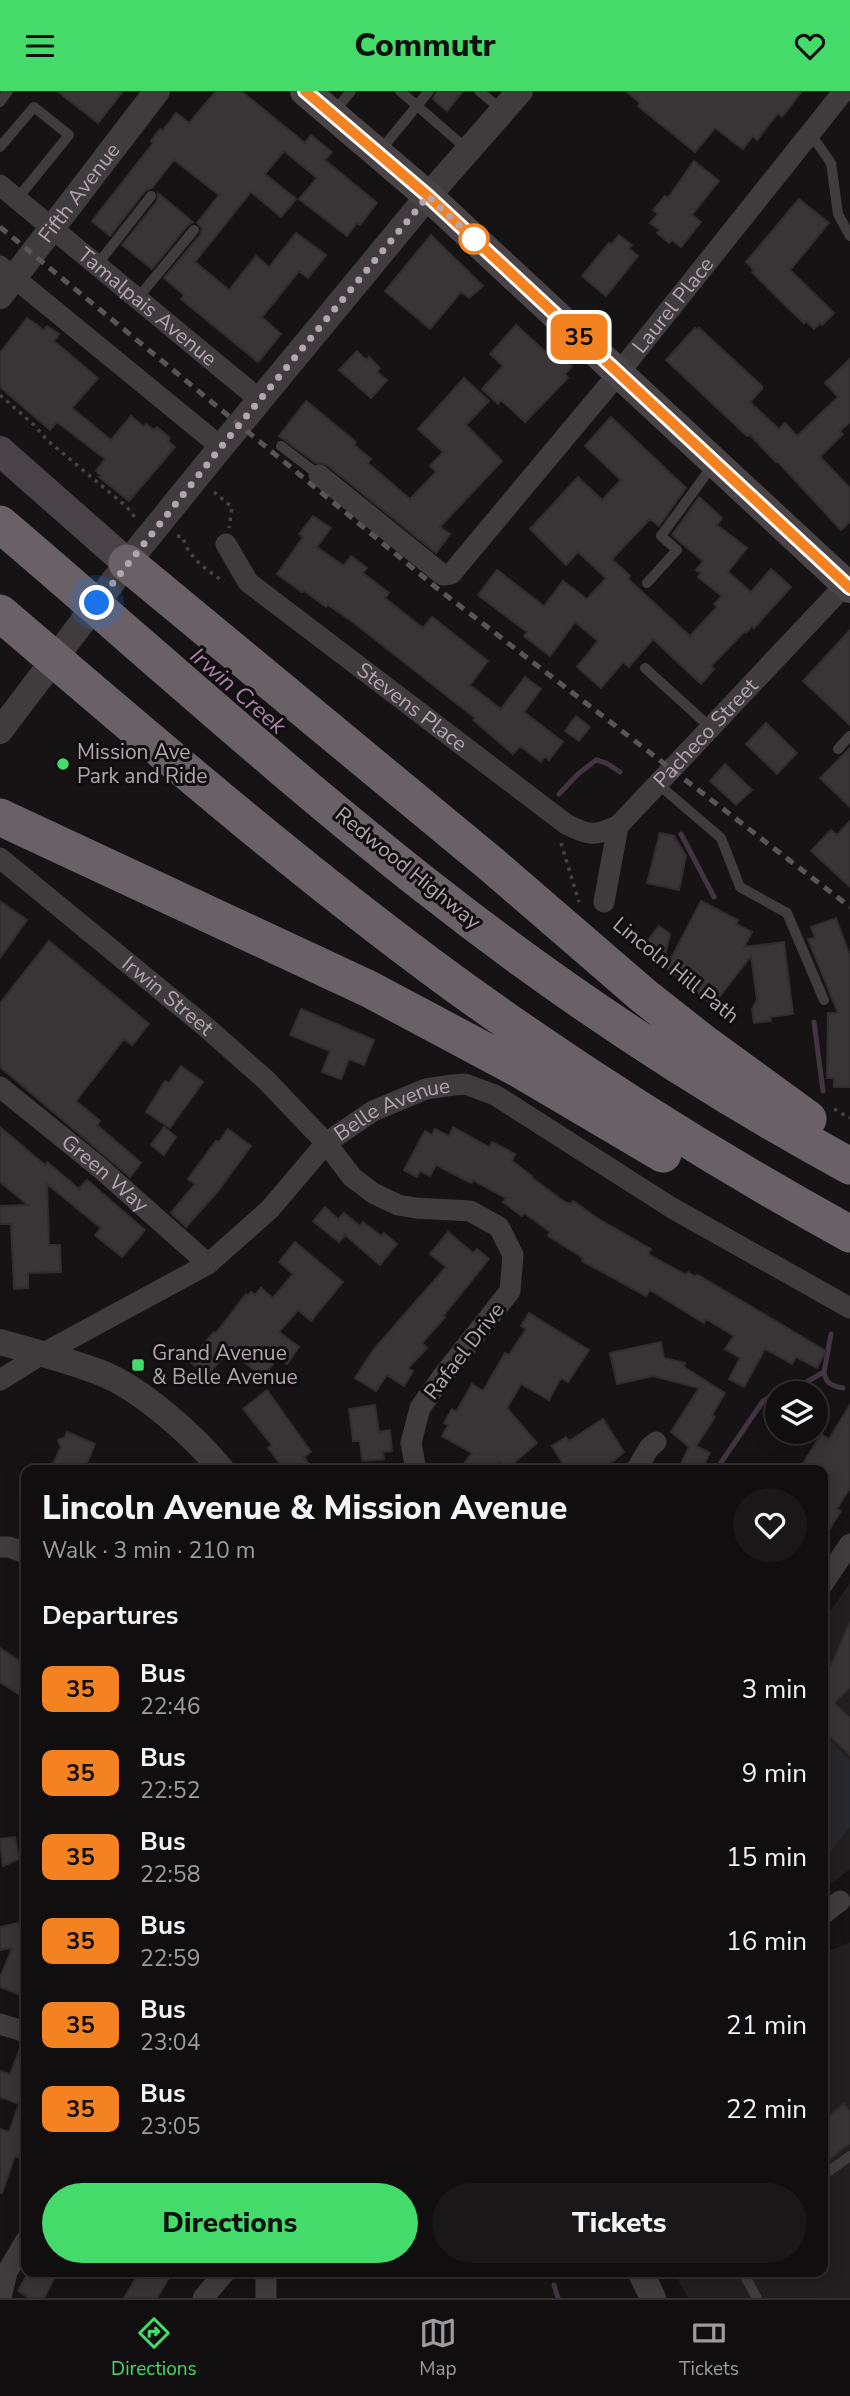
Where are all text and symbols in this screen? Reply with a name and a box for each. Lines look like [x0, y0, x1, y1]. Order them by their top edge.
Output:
text: Commutr [354, 24, 496, 67]
icon: menu [21, 27, 59, 65]
icon: heart [791, 27, 829, 65]
street label: Fifth Avenue [32, 137, 126, 249]
unlabelled marker [459, 224, 489, 254]
street label: Tamalpais Avenue [72, 241, 223, 373]
street label: Laurel Place [626, 251, 720, 359]
line badge: 35 [548, 314, 610, 360]
text: 35 [565, 321, 593, 353]
your location [79, 585, 114, 620]
water label: Irwin Creek [183, 641, 293, 742]
street label: Stevens Place [351, 656, 473, 758]
street label: Pacheco Street [647, 672, 764, 794]
place label: Mission Ave Park and Ride [77, 738, 207, 790]
marker: Mission Ave Park and Ride [55, 756, 71, 772]
street label: Redwood Highway [329, 800, 487, 936]
street label: Lincoln Hill Path [607, 910, 745, 1030]
street label: Irwin Street [116, 950, 220, 1042]
street label: Belle Avenue [328, 1072, 452, 1148]
street label: Green Way [56, 1128, 155, 1219]
street label: Rafael Drive [417, 1297, 511, 1405]
place label: Grand Avenue & Belle Avenue [152, 1339, 298, 1391]
marker: Grand Avenue & Belle Avenue [130, 1357, 146, 1373]
map controls [765, 1381, 828, 1444]
button: layers [765, 1381, 828, 1444]
text: Lincoln Avenue & Mission Avenue [42, 1486, 567, 1531]
button: heart [733, 1488, 807, 1562]
text: Walk · 3 min · 210 m [42, 1535, 255, 1566]
text: Departures [42, 1598, 178, 1633]
text: Bus [140, 1656, 186, 1691]
text: 3 min [742, 1672, 807, 1707]
text: 35 [66, 1673, 95, 1705]
text: 22:46 [140, 1691, 200, 1722]
text: Bus [140, 1740, 186, 1775]
text: 9 min [742, 1756, 807, 1791]
text: 35 [66, 1757, 95, 1789]
text: 22:52 [140, 1775, 200, 1806]
text: Bus [140, 1824, 186, 1859]
text: 15 min [726, 1840, 807, 1875]
text: 35 [66, 1841, 95, 1873]
text: 22:58 [140, 1859, 200, 1890]
text: Bus [140, 1908, 186, 1943]
text: 16 min [726, 1924, 807, 1959]
text: 35 [66, 1925, 95, 1957]
text: 22:59 [140, 1943, 200, 1974]
text: Bus [140, 1992, 186, 2027]
text: 21 min [726, 2008, 807, 2043]
text: 35 [66, 2009, 95, 2041]
text: 23:04 [140, 2027, 200, 2058]
text: Bus [140, 2076, 186, 2111]
text: 22 min [726, 2092, 807, 2127]
text: 35 [66, 2093, 95, 2125]
text: 23:05 [140, 2111, 200, 2142]
button: Directions [42, 2183, 418, 2263]
button: Tickets [432, 2183, 807, 2263]
tab: Directions [111, 2314, 197, 2382]
tab: Map [419, 2314, 457, 2382]
tab: Tickets [679, 2314, 739, 2382]

